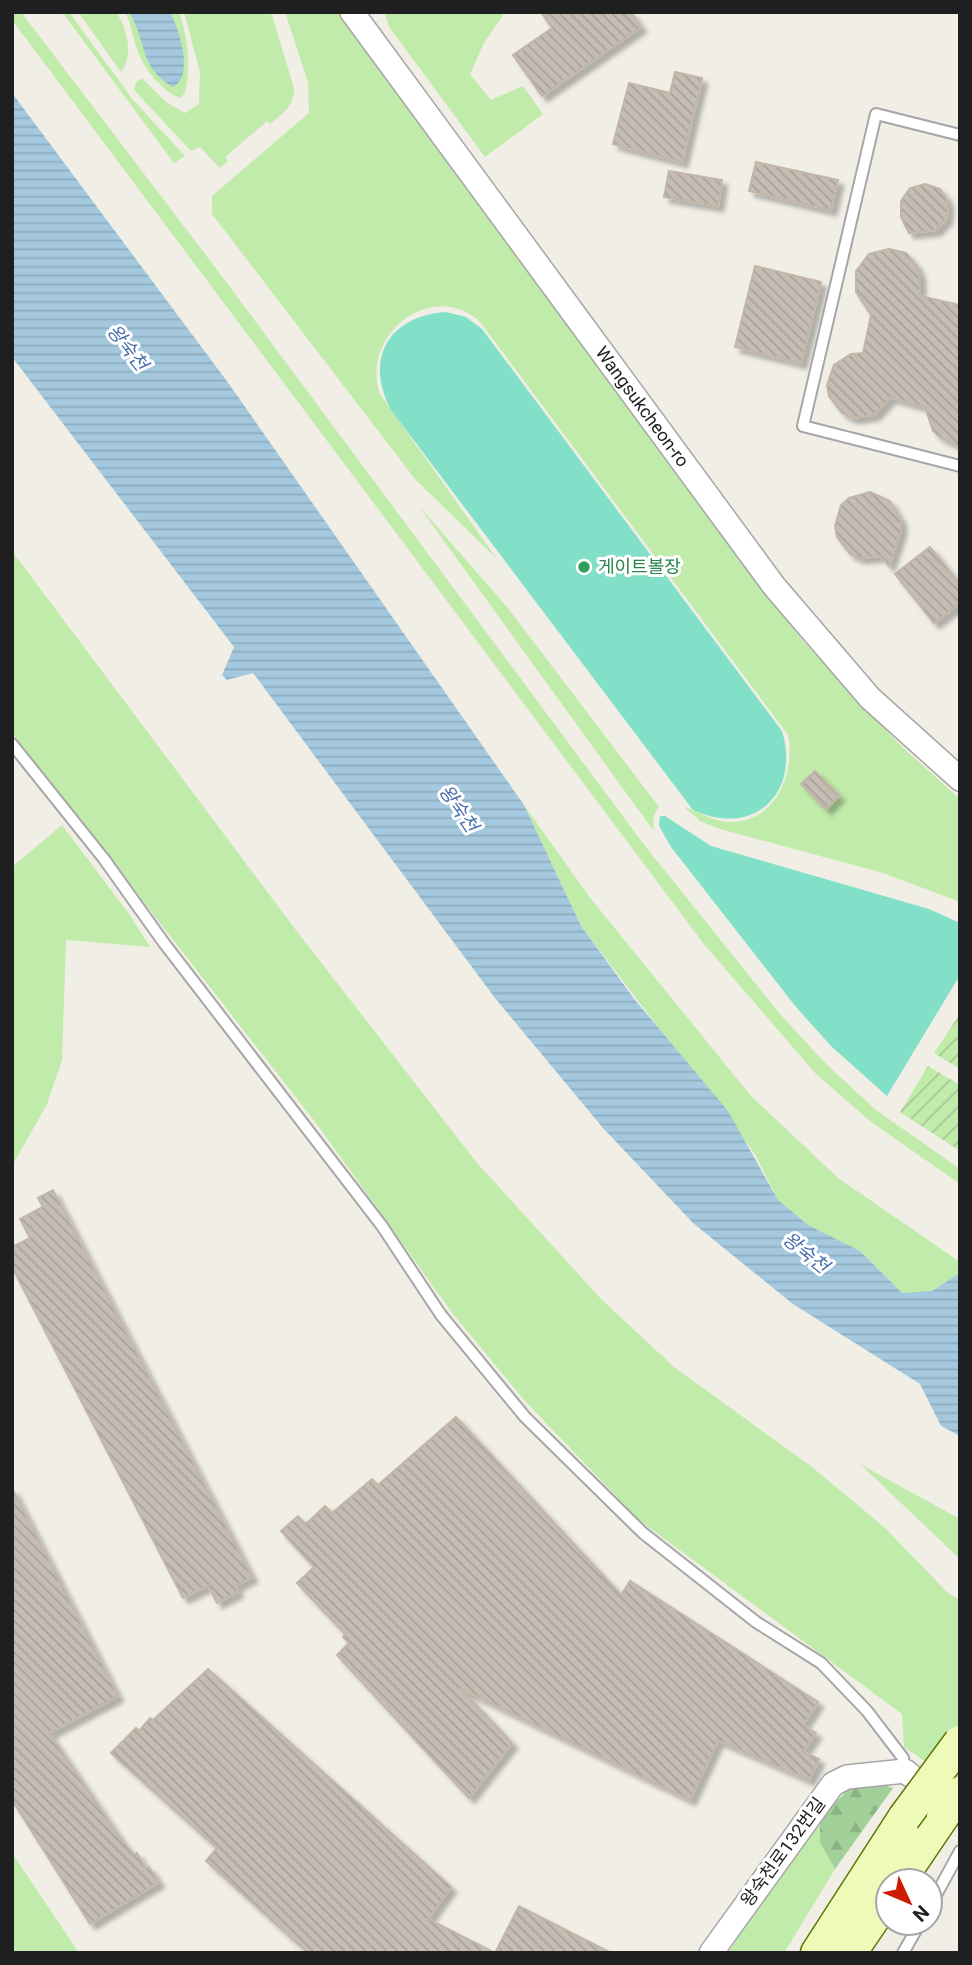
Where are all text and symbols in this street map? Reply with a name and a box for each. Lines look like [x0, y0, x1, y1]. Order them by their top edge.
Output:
water label: 왕숙천 [102, 320, 154, 376]
street label: Wangsukcheon-ro [592, 342, 694, 471]
place label: 게이트볼장 [598, 556, 681, 577]
marker: 게이트볼장 [576, 559, 592, 575]
water label: 왕숙천 [434, 780, 484, 838]
water label: 왕숙천 [778, 1227, 834, 1279]
street label: 왕숙천로132번길 [736, 1793, 829, 1910]
north arrow [874, 1867, 944, 1937]
text: N [908, 1901, 934, 1926]

